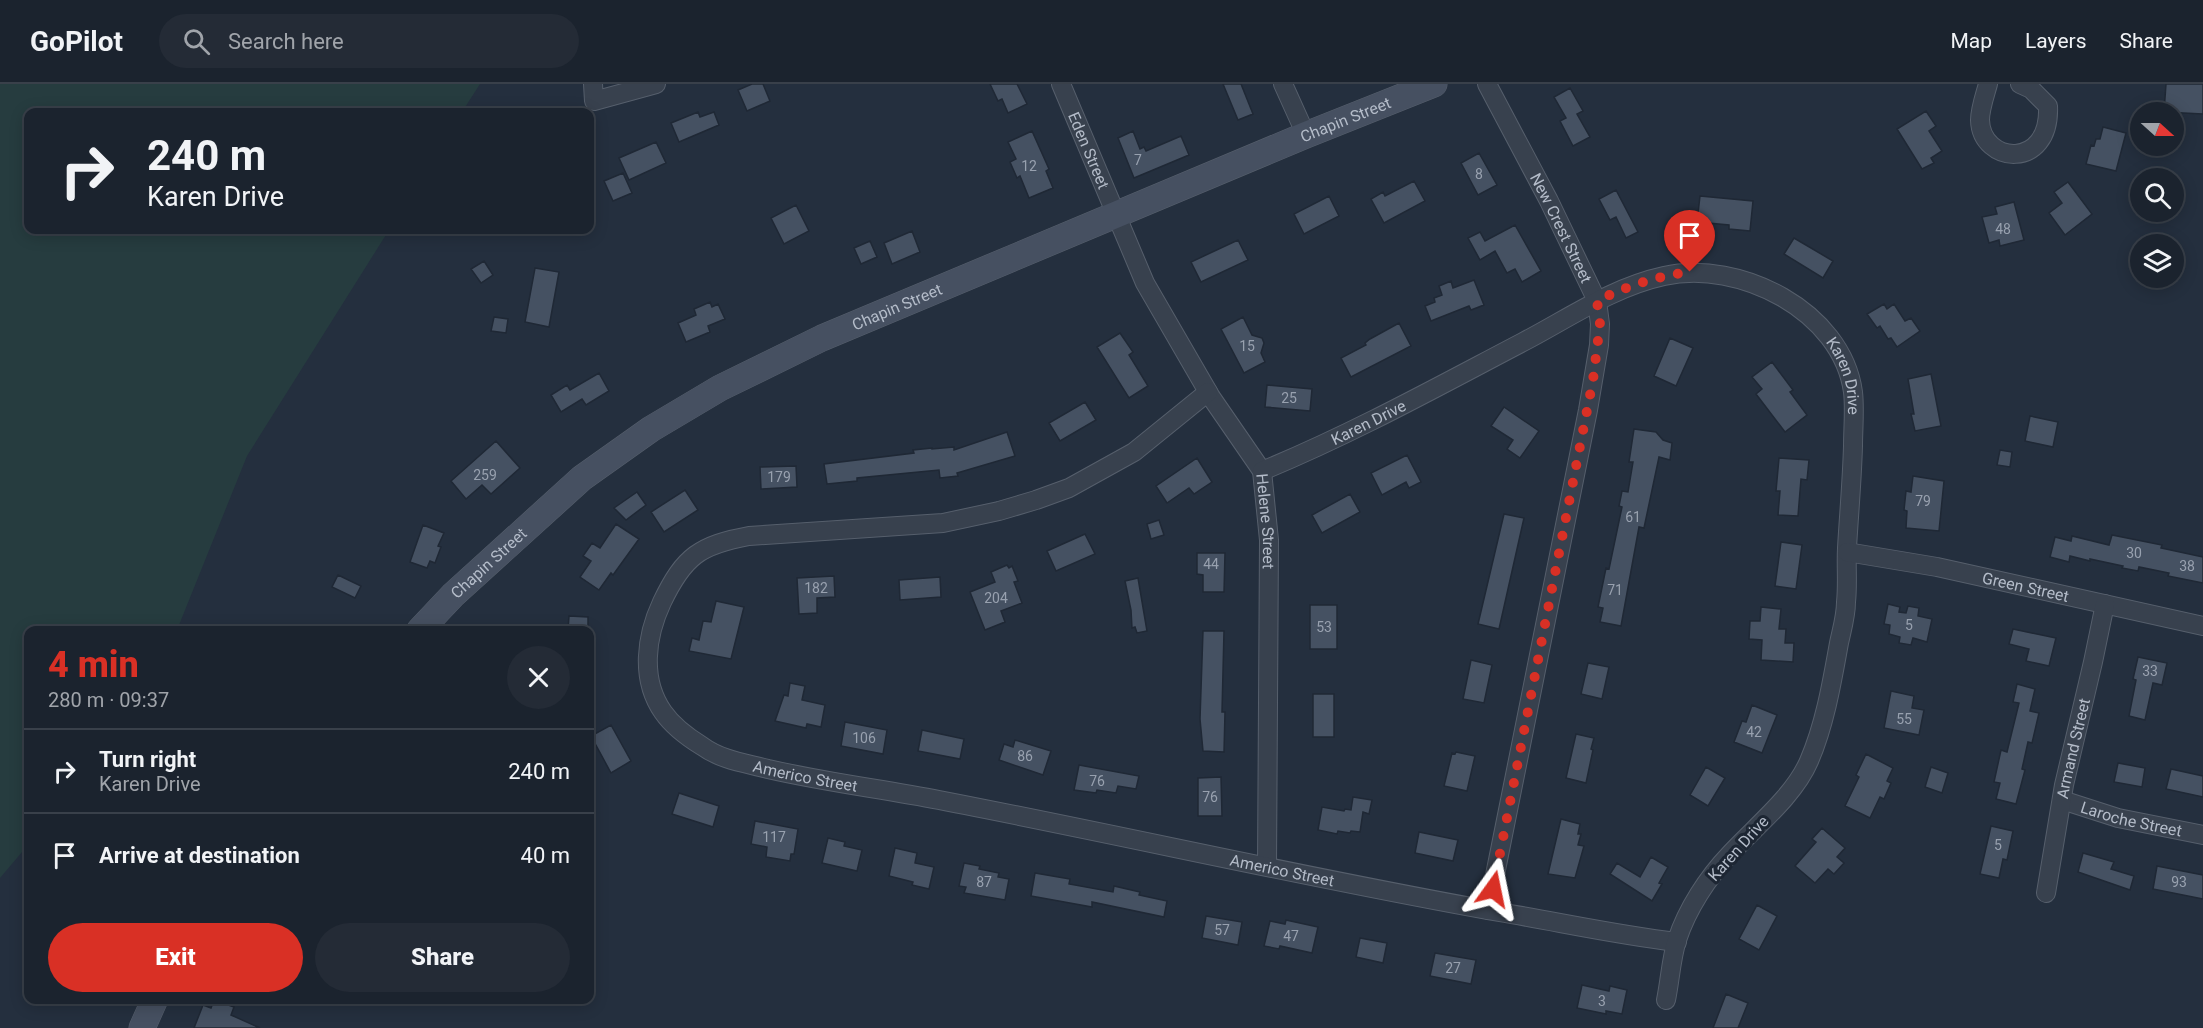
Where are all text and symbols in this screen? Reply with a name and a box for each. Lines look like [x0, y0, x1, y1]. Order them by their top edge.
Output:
search box [159, 14, 579, 68]
text: GoPilot [30, 25, 123, 58]
icon: search [180, 25, 213, 58]
text: Search here [228, 29, 344, 54]
text: Map [1950, 29, 1992, 53]
text: Layers [2025, 29, 2086, 53]
text: Share [2119, 29, 2173, 53]
street label: Chapin Street [1297, 93, 1394, 146]
north arrow [2130, 102, 2184, 156]
map controls [2130, 102, 2184, 288]
street label: Eden Street [1064, 109, 1113, 192]
text: 240 m [147, 131, 266, 180]
icon: right [48, 132, 126, 210]
house number: 7 [1134, 152, 1142, 168]
house number: 12 [1021, 158, 1037, 174]
house number: 8 [1475, 166, 1483, 182]
button: search [2130, 168, 2184, 222]
street label: New Crest Street [1526, 170, 1596, 286]
text: Karen Drive [147, 181, 284, 213]
pin [1664, 210, 1715, 272]
icon: arrive [1673, 219, 1706, 252]
house number: 48 [1995, 221, 2011, 237]
button: layers [2130, 234, 2184, 288]
street label: Chapin Street [849, 280, 945, 334]
street label: Karen Drive [1822, 334, 1863, 415]
house number: 15 [1239, 338, 1255, 354]
house number: 25 [1281, 390, 1297, 406]
street label: Karen Drive [1328, 396, 1409, 449]
house number: 259 [473, 467, 497, 483]
house number: 179 [767, 469, 791, 485]
street label: Helene Street [1252, 473, 1278, 569]
house number: 79 [1915, 493, 1931, 509]
house number: 61 [1625, 509, 1641, 525]
street label: Chapin Street [447, 524, 531, 602]
house number: 30 [2126, 545, 2142, 561]
house number: 44 [1203, 556, 1219, 572]
house number: 38 [2179, 558, 2195, 574]
street label: Green Street [1980, 568, 2071, 606]
house number: 182 [804, 580, 828, 596]
house number: 71 [1607, 582, 1623, 598]
house number: 204 [984, 590, 1008, 606]
house number: 5 [1905, 617, 1913, 633]
house number: 53 [1316, 619, 1332, 635]
text: 4 min [48, 644, 139, 686]
button: close [507, 646, 570, 709]
house number: 33 [2142, 663, 2158, 679]
text: 280 m · 09:37 [48, 688, 169, 712]
street label: Armand Street [2053, 696, 2094, 800]
house number: 55 [1896, 711, 1912, 727]
house number: 42 [1746, 724, 1762, 740]
house number: 106 [852, 730, 876, 746]
text: Turn right [99, 747, 196, 772]
house number: 86 [1017, 748, 1033, 764]
icon: right [48, 755, 81, 788]
street label: Americo Street [751, 757, 859, 796]
text: 240 m [508, 759, 570, 784]
text: Karen Drive [99, 772, 201, 796]
house number: 76 [1089, 773, 1105, 789]
house number: 76 [1202, 789, 1218, 805]
street label: Laroche Street [2078, 798, 2183, 841]
street label: Karen Drive [1704, 812, 1773, 885]
house number: 117 [762, 829, 786, 845]
house number: 5 [1994, 837, 2002, 853]
icon: arrive [48, 839, 81, 872]
text: Arrive at destination [99, 843, 300, 868]
text: 40 m [521, 843, 570, 868]
street label: Americo Street [1228, 851, 1336, 890]
position arrow [1461, 857, 1525, 921]
house number: 87 [976, 874, 992, 890]
house number: 93 [2171, 874, 2187, 890]
house number: 57 [1214, 922, 1230, 938]
button: Exit [48, 923, 303, 992]
button: Share [315, 923, 570, 992]
house number: 47 [1283, 928, 1299, 944]
house number: 27 [1445, 960, 1461, 976]
house number: 3 [1598, 993, 1606, 1009]

